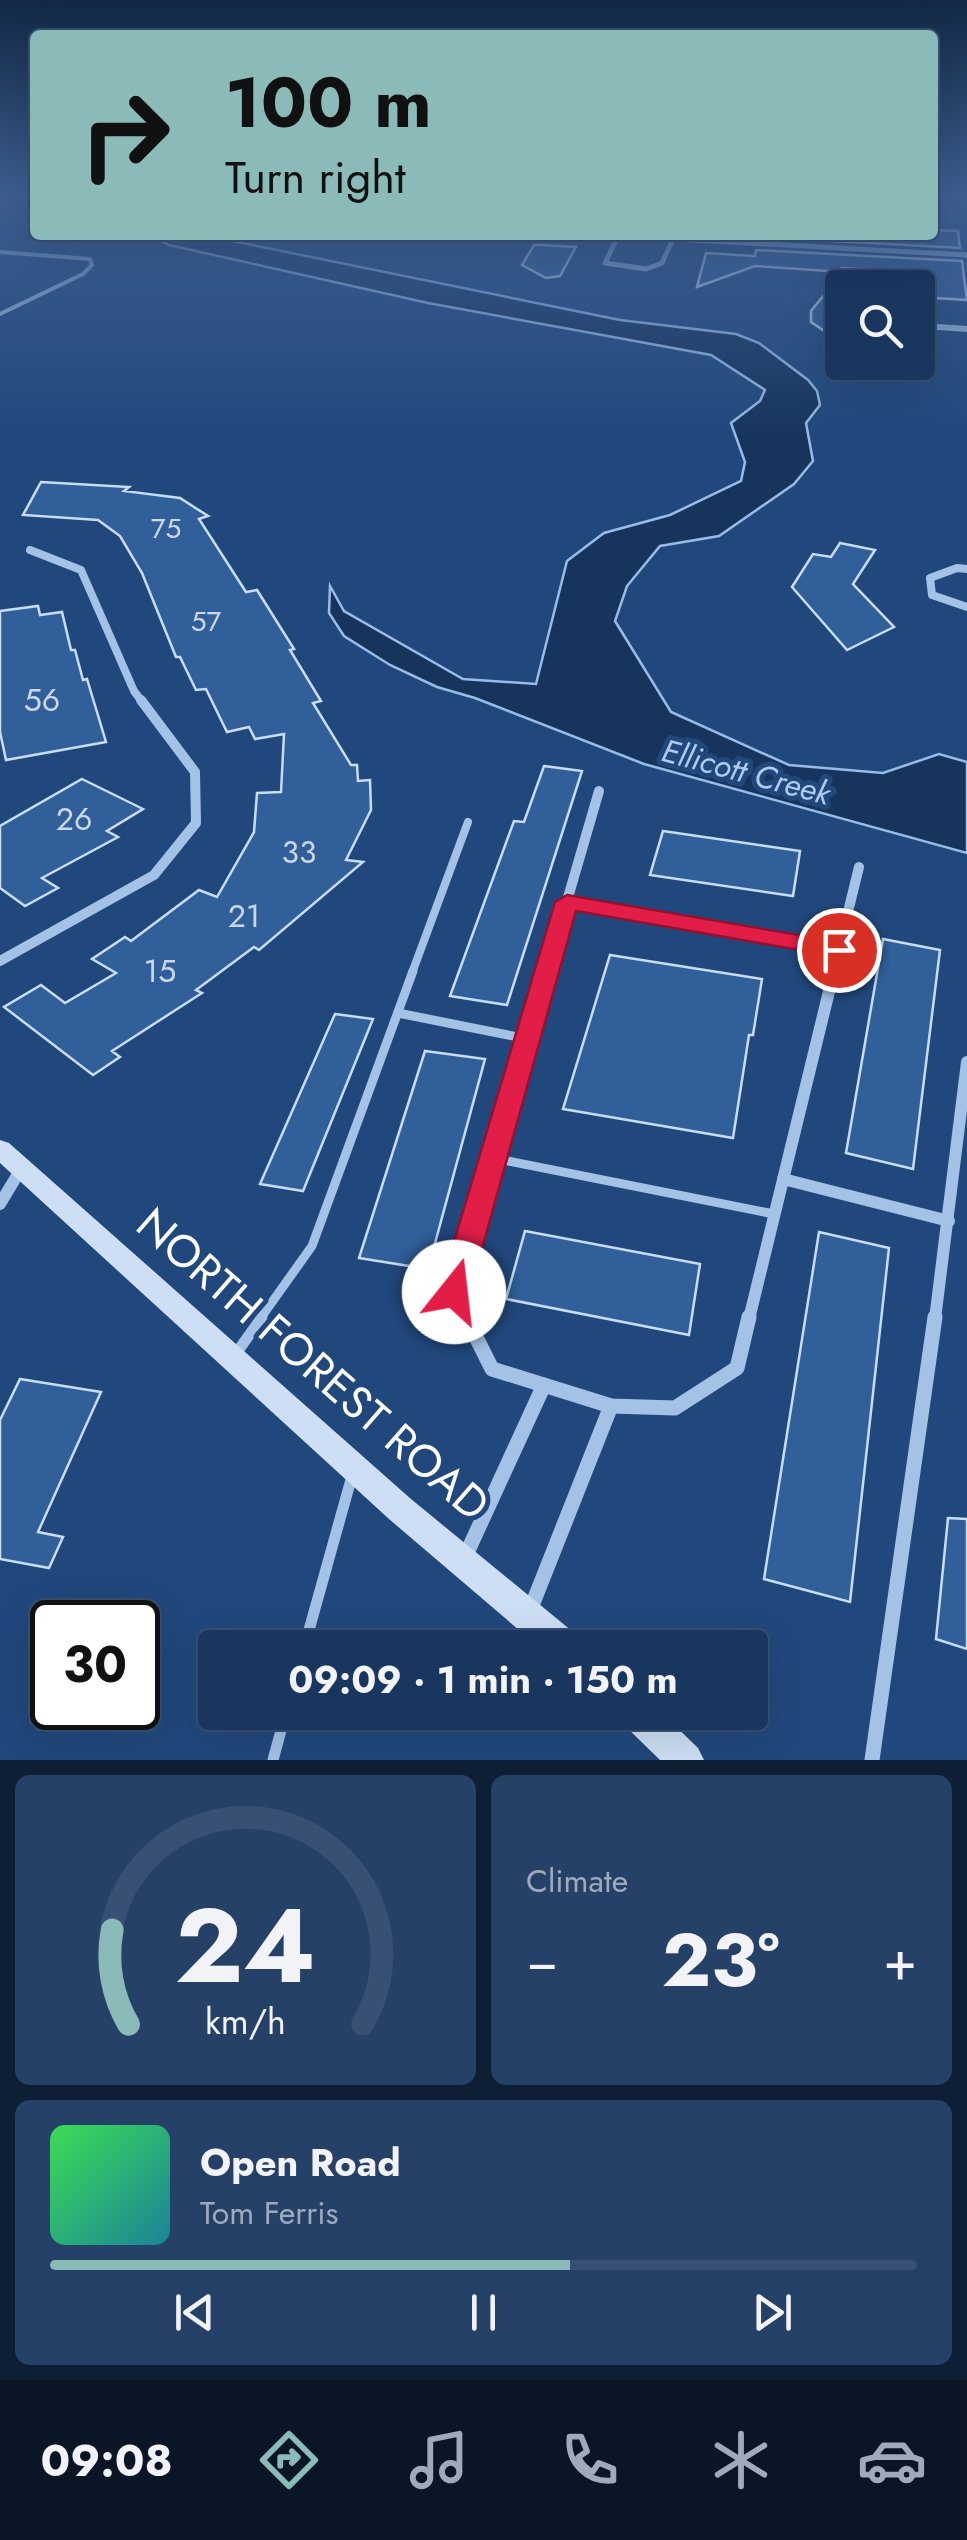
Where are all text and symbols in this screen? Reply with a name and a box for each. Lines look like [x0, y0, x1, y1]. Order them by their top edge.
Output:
text: 100 m [225, 52, 432, 153]
icon: right [60, 70, 190, 200]
text: Turn right [225, 145, 406, 210]
map controls [825, 270, 935, 380]
button: search [825, 270, 935, 380]
house number: 75 [151, 508, 181, 549]
house number: 57 [191, 601, 222, 642]
house number: 56 [24, 677, 60, 723]
water label: Ellicott Creek [657, 727, 837, 817]
house number: 26 [56, 796, 92, 842]
house number: 33 [282, 829, 316, 875]
house number: 21 [228, 893, 260, 939]
pin [797, 908, 882, 993]
icon: arrive [812, 923, 867, 978]
house number: 15 [144, 948, 176, 994]
street label: NORTH FOREST ROAD [122, 1192, 504, 1536]
position arrow [402, 1240, 506, 1344]
speed limit sign: 30 [30, 1600, 160, 1730]
text: 09:09 · 1 min · 150 m [288, 1652, 678, 1707]
text: Climate [526, 1858, 628, 1904]
text: 24 [175, 1871, 316, 2021]
text: 23° [662, 1906, 780, 2014]
text: − [526, 1921, 558, 2001]
text: + [883, 1921, 917, 2001]
text: km/h [205, 1996, 286, 2047]
text: Open Road [200, 2135, 401, 2190]
text: Tom Ferris [200, 2190, 338, 2236]
icon: previous [167, 2285, 222, 2340]
icon: pause [456, 2285, 511, 2340]
icon: next [745, 2285, 800, 2340]
icon: directions [254, 2425, 324, 2495]
icon: music [404, 2425, 474, 2495]
icon: phone [555, 2425, 625, 2495]
icon: climate [706, 2425, 776, 2495]
icon: car [857, 2425, 927, 2495]
text: 09:08 [40, 2428, 173, 2493]

